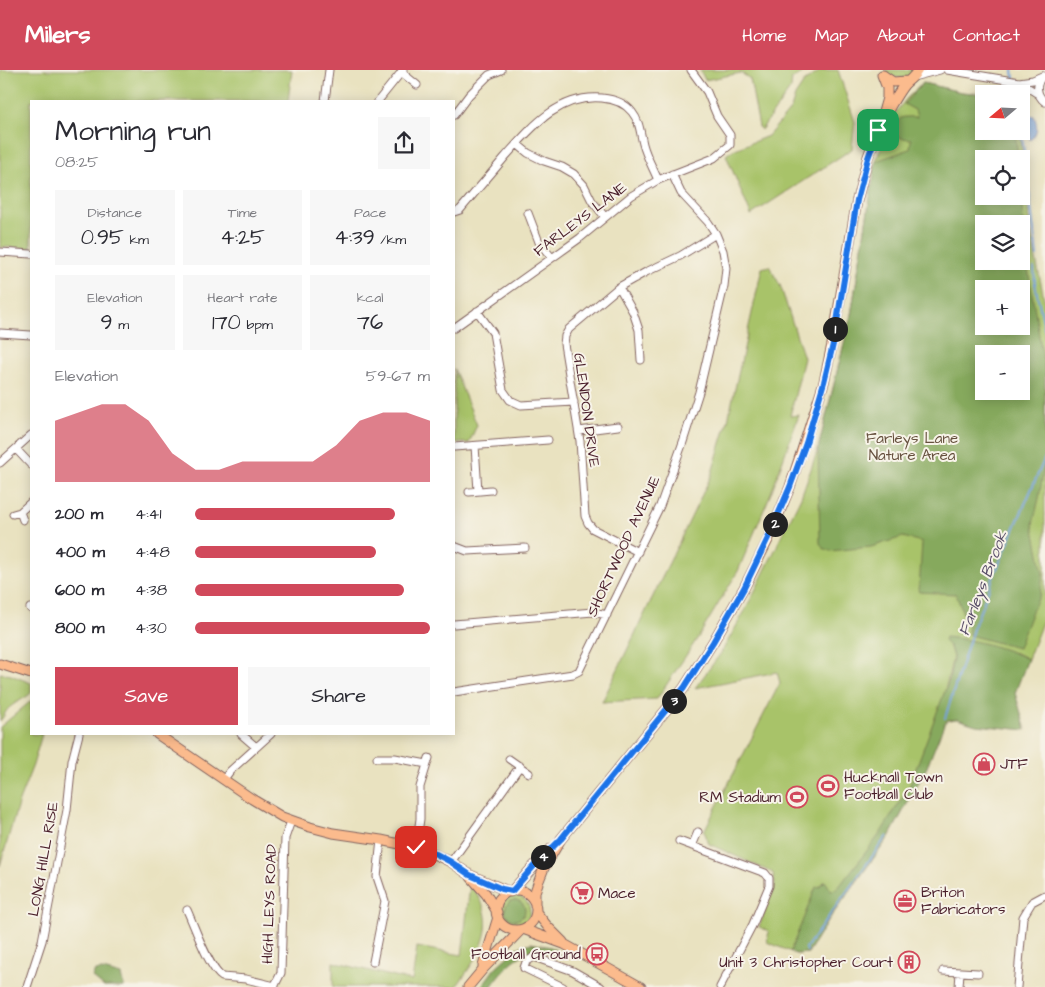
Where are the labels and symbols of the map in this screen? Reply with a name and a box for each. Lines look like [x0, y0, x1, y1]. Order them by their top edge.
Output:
north arrow [975, 85, 1030, 140]
pin [857, 109, 899, 151]
street label: FARLEYS LANE [529, 177, 631, 261]
pin: 1 [822, 316, 848, 342]
street label: GLENDON DRIVE [568, 352, 605, 469]
park label: Farleys Lane Nature Area [866, 428, 958, 466]
street label: SHORTWOOD AVENUE [582, 472, 665, 620]
pin: 2 [762, 512, 788, 536]
water label: Farleys Brook [953, 527, 1014, 639]
pin: 3 [662, 688, 686, 714]
shop icon: JTF [972, 752, 996, 776]
place label: JTF [1000, 754, 1028, 775]
place label: Hucknall Town Football Club [844, 767, 943, 805]
sports icon: Hucknall Town Football Club [816, 774, 840, 798]
sports icon: RM Stadium [785, 785, 809, 809]
place label: RM Stadium [699, 787, 781, 808]
street label: LONG HILL RISE [23, 800, 64, 918]
pin [395, 826, 437, 868]
street label: HIGH LEYS ROAD [257, 844, 282, 964]
pin: 4 [530, 844, 556, 870]
supermarket icon: Mace [570, 881, 594, 905]
place label: Briton Fabricators [921, 882, 1006, 920]
place label: Mace [598, 883, 636, 904]
office icon: Briton Fabricators [893, 889, 917, 913]
bus stop icon: Football Ground [585, 942, 609, 966]
place label: Football Ground [471, 944, 581, 965]
building icon: Unit 3 Christopher Court [897, 950, 921, 974]
place label: Unit 3 Christopher Court [719, 952, 893, 973]

